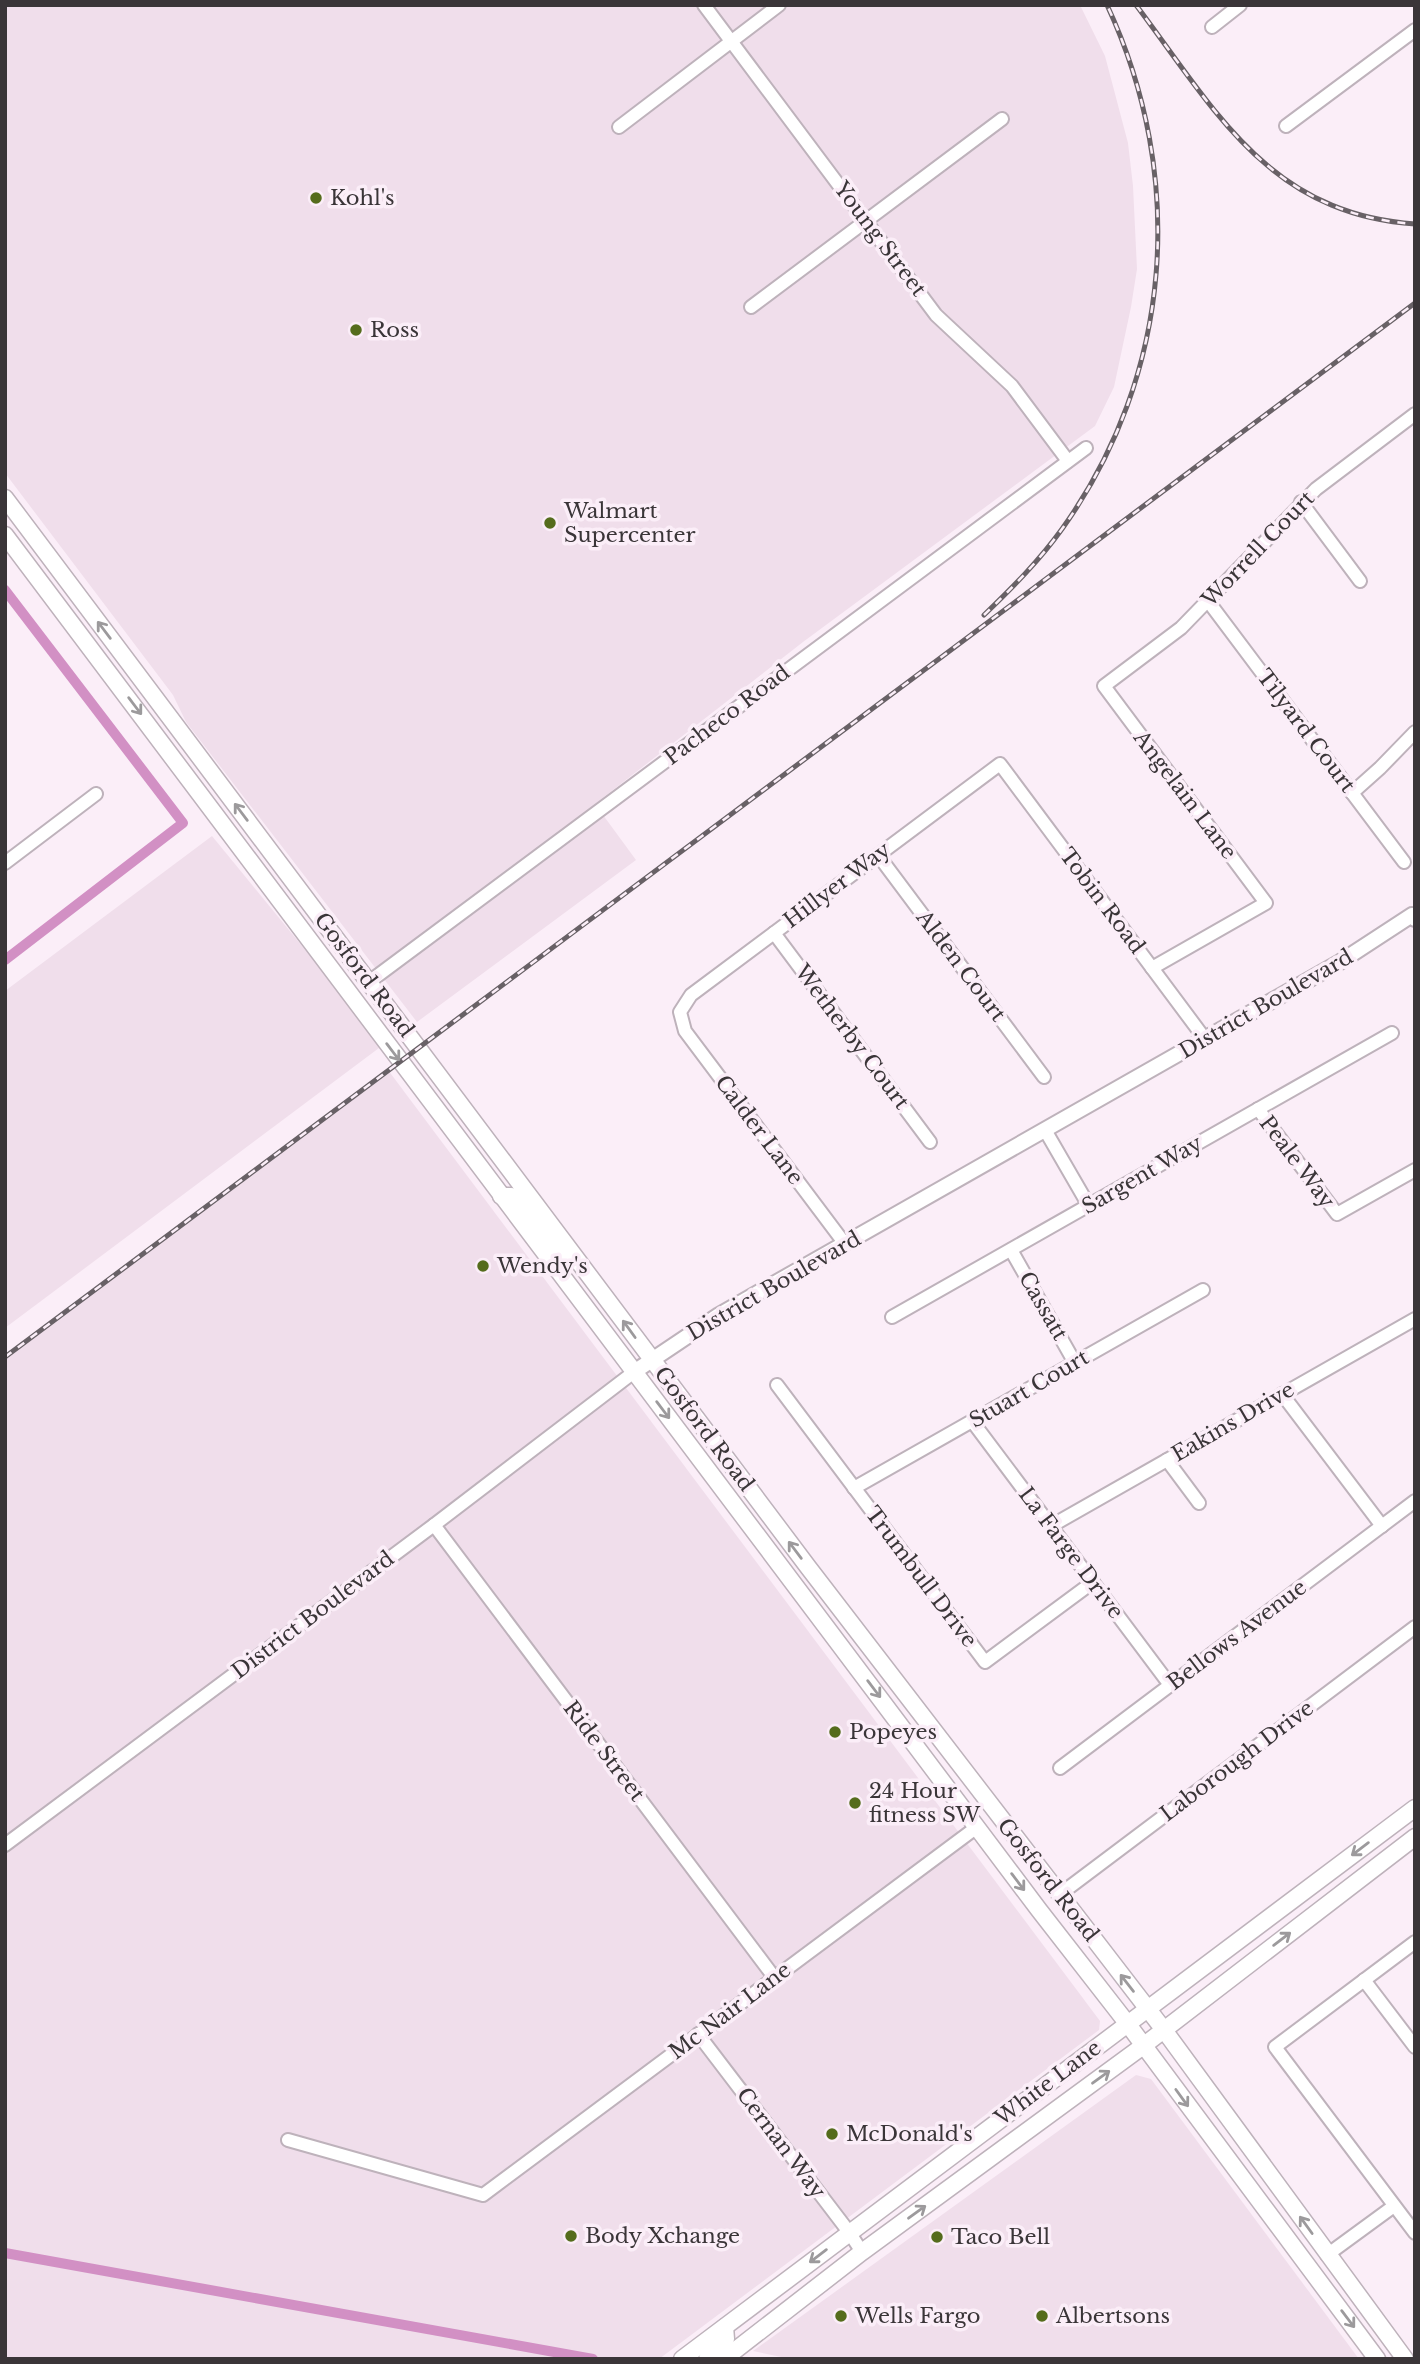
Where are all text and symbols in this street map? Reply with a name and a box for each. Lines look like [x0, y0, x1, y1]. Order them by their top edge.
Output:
street label: Young Street [828, 176, 932, 302]
place label: Kohl's [330, 185, 395, 211]
marker: Kohl's [308, 190, 324, 206]
place label: Ross [370, 317, 419, 343]
marker: Ross [348, 322, 364, 338]
street label: Worrell Court [1196, 486, 1320, 613]
place label: Walmart Supercenter [563, 498, 695, 548]
marker: Walmart Supercenter [542, 515, 558, 531]
one-way arrow [97, 621, 111, 640]
street label: Pacheco Road [659, 659, 795, 771]
street label: Tilyard Court [1251, 664, 1361, 798]
one-way arrow [127, 697, 142, 715]
street label: Angelain Lane [1127, 725, 1242, 865]
one-way arrow [234, 803, 248, 822]
street label: Hillyer Way [778, 836, 896, 934]
street label: Tobin Road [1054, 843, 1150, 959]
street label: Alden Court [910, 905, 1011, 1027]
street label: Gosford Road [309, 907, 419, 1043]
street label: District Boulevard [1174, 944, 1358, 1064]
street label: Wetherby Court [789, 959, 915, 1114]
one-way arrow [386, 1042, 401, 1061]
street label: Calder Lane [709, 1070, 809, 1190]
street label: Peale Way [1254, 1111, 1341, 1214]
street label: Sargent Way [1077, 1130, 1207, 1220]
street label: District Boulevard [682, 1226, 866, 1346]
place label: Wendy's [496, 1253, 588, 1279]
marker: Wendy's [475, 1258, 491, 1274]
street label: Cassatt [1013, 1267, 1073, 1345]
one-way arrow [621, 1320, 636, 1339]
street label: Stuart Court [965, 1344, 1093, 1434]
street label: Gosford Road [649, 1361, 759, 1497]
street label: Eakins Drive [1167, 1376, 1299, 1468]
one-way arrow [655, 1400, 670, 1419]
street label: La Farge Drive [1013, 1482, 1129, 1624]
street label: Trumbull Drive [860, 1501, 982, 1653]
one-way arrow [787, 1541, 802, 1559]
street label: District Boulevard [227, 1546, 399, 1684]
street label: Bellows Avenue [1162, 1574, 1312, 1696]
one-way arrow [866, 1680, 881, 1698]
street label: Laborough Drive [1155, 1695, 1319, 1827]
street label: Ride Street [558, 1696, 650, 1806]
place label: Popeyes [849, 1719, 937, 1745]
marker: Popeyes [827, 1724, 843, 1740]
place label: 24 Hour fitness SW [869, 1778, 981, 1828]
marker: 24 Hour fitness SW [847, 1795, 863, 1811]
street label: Gosford Road [992, 1813, 1104, 1947]
one-way arrow [1351, 1841, 1370, 1856]
one-way arrow [1011, 1872, 1025, 1891]
one-way arrow [1272, 1932, 1290, 1947]
street label: Mc Nair Lane [664, 1957, 796, 2065]
one-way arrow [1120, 1974, 1135, 1992]
street label: White Lane [989, 2035, 1106, 2132]
one-way arrow [1091, 2070, 1110, 2085]
street label: Cernan Way [731, 2082, 831, 2204]
one-way arrow [1174, 2088, 1189, 2107]
place label: McDonald's [846, 2121, 973, 2147]
marker: McDonald's [824, 2126, 840, 2142]
one-way arrow [907, 2205, 926, 2219]
one-way arrow [1298, 2216, 1313, 2235]
place label: Body Xchange [585, 2223, 740, 2249]
place label: Taco Bell [951, 2224, 1050, 2250]
marker: Body Xchange [563, 2228, 579, 2244]
marker: Taco Bell [929, 2229, 945, 2245]
one-way arrow [809, 2248, 828, 2263]
place label: Wells Fargo [854, 2303, 981, 2329]
place label: Albertsons [1055, 2303, 1170, 2329]
marker: Wells Fargo [833, 2308, 849, 2324]
marker: Albertsons [1034, 2308, 1050, 2324]
one-way arrow [1340, 2309, 1355, 2328]

